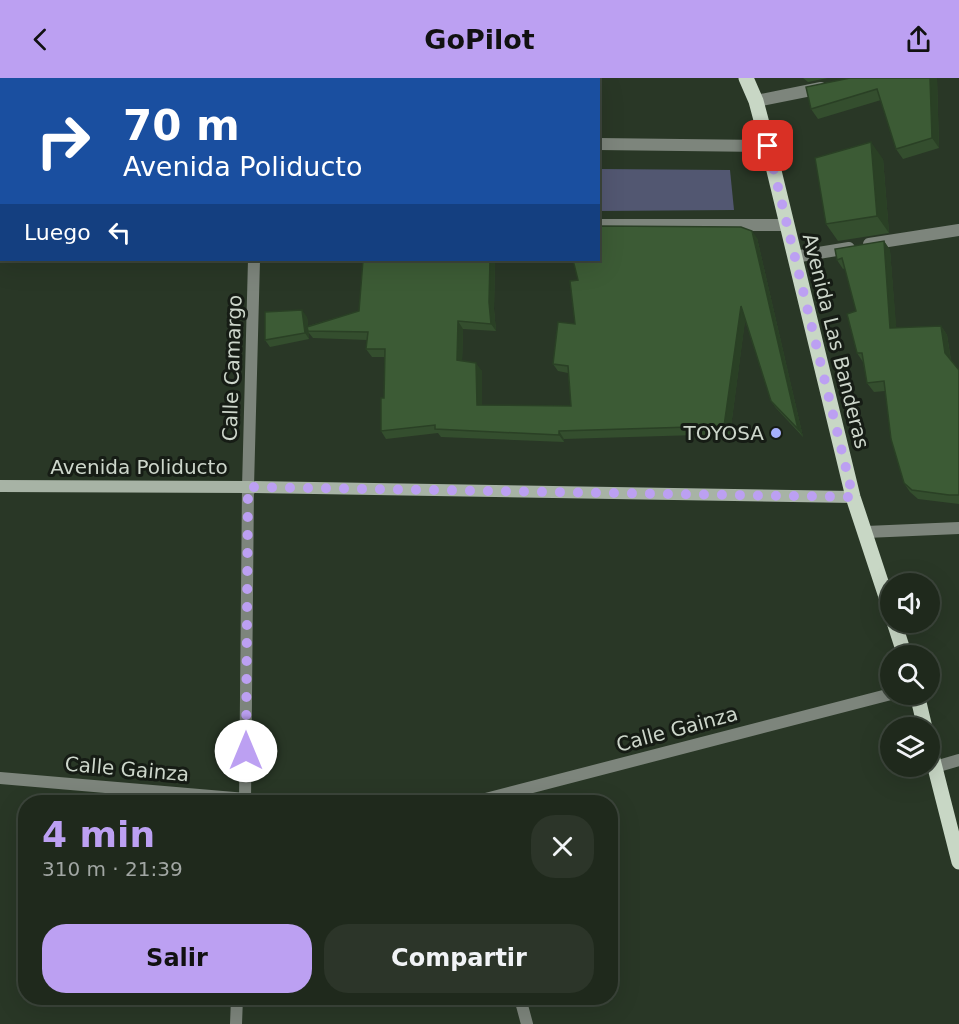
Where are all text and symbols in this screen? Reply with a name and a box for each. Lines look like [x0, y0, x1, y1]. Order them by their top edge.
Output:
icon: back [24, 23, 57, 56]
icon: share [902, 23, 935, 56]
text: GoPilot [424, 24, 535, 55]
text: 70 m [123, 101, 240, 150]
icon: right [24, 102, 102, 180]
pin [742, 120, 793, 171]
icon: arrive [751, 129, 784, 162]
text: Avenida Poliducto [123, 151, 362, 182]
icon: left [103, 216, 136, 249]
text: Luego [24, 220, 91, 245]
street label: Avenida Las Banderas [798, 231, 874, 451]
street label: Calle Camargo [217, 294, 247, 442]
place label: TOYOSA [683, 421, 764, 445]
marker: TOYOSA [769, 426, 783, 440]
street label: Avenida Poliducto [50, 455, 228, 479]
map controls [880, 573, 940, 777]
button: sound [880, 573, 940, 633]
button: search [880, 645, 940, 705]
street label: Calle Gainza [614, 701, 740, 757]
button: layers [880, 717, 940, 777]
position arrow [214, 719, 278, 783]
street label: Calle Gainza [64, 752, 190, 786]
text: 4 min [42, 814, 155, 855]
button: close [531, 815, 594, 878]
text: 310 m · 21:39 [42, 857, 183, 881]
button: Salir [42, 924, 312, 993]
button: Compartir [324, 924, 594, 993]

